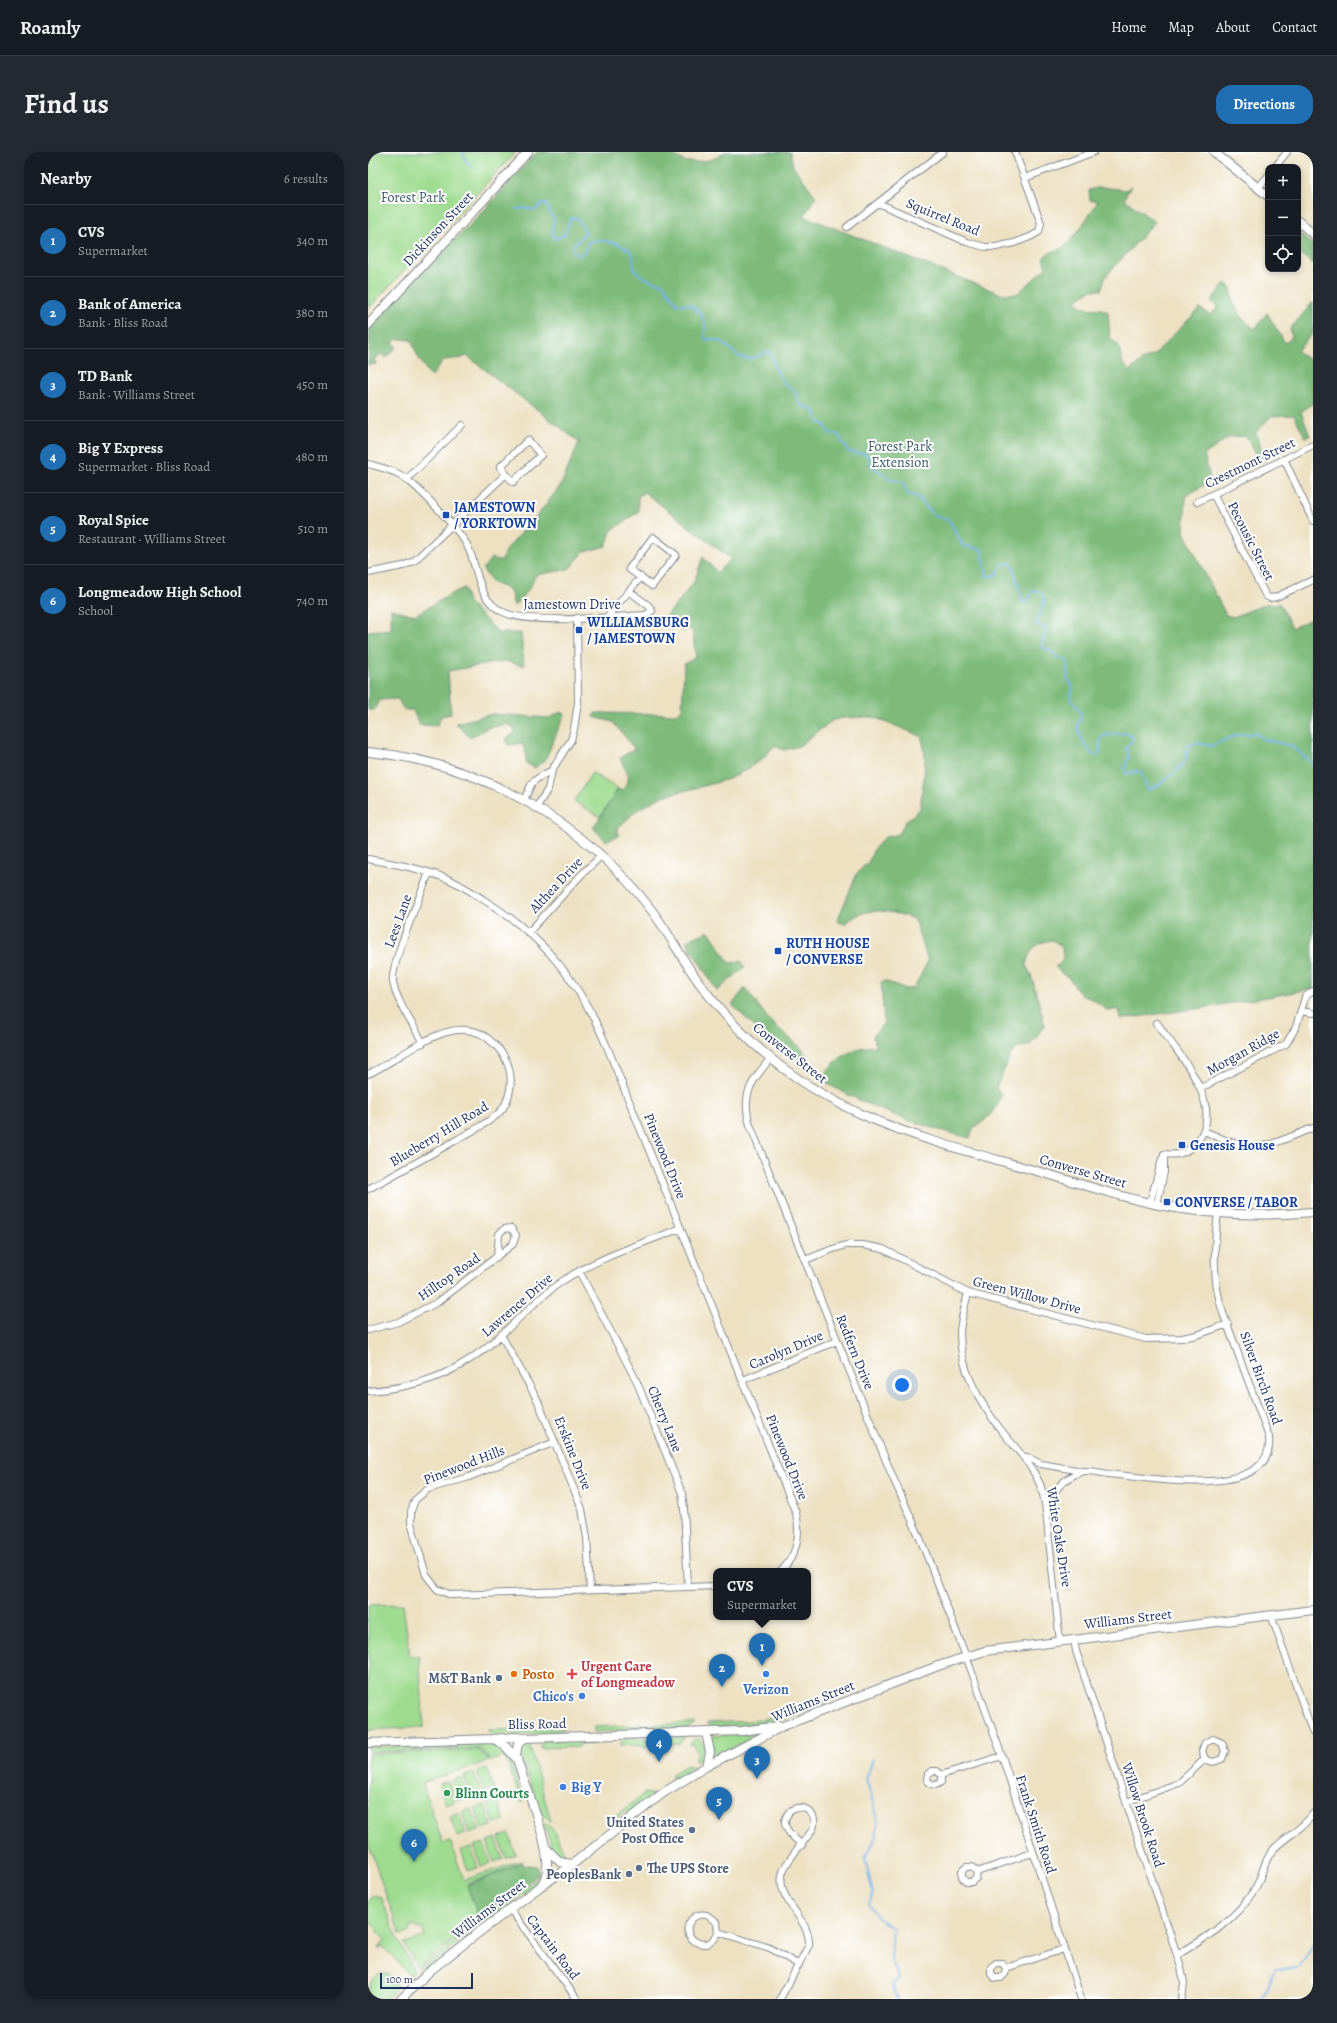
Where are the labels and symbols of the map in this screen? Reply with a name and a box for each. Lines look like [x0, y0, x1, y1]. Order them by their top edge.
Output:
street label: Dickinson Street [398, 187, 478, 271]
park label: Forest Park [381, 188, 445, 207]
street label: Squirrel Road [903, 194, 983, 241]
street label: Crestmont Street [1202, 433, 1299, 493]
park label: Forest Park Extension [868, 437, 932, 472]
place label: JAMESTOWN / YORKTOWN [454, 498, 537, 533]
street label: Pecousic Street [1223, 498, 1279, 584]
marker: JAMESTOWN / YORKTOWN [441, 510, 451, 520]
street label: Jamestown Drive [523, 595, 621, 614]
place label: WILLIAMSBURG / JAMESTOWN [586, 613, 689, 648]
marker: WILLIAMSBURG / JAMESTOWN [574, 625, 584, 635]
street label: Althea Drive [524, 853, 587, 918]
street label: Lees Lane [380, 892, 416, 950]
place label: RUTH HOUSE / CONVERSE [786, 934, 870, 969]
marker: RUTH HOUSE / CONVERSE [773, 946, 783, 956]
street label: Converse Street [749, 1018, 831, 1088]
street label: Morgan Ridge [1203, 1024, 1283, 1080]
street label: Blueberry Hill Road [386, 1097, 492, 1171]
street label: Pinewood Drive [639, 1110, 691, 1202]
place label: Genesis House [1190, 1136, 1275, 1155]
marker: Genesis House [1177, 1140, 1187, 1150]
street label: Converse Street [1037, 1150, 1129, 1193]
place label: CONVERSE / TABOR [1175, 1193, 1298, 1212]
marker: CONVERSE / TABOR [1162, 1197, 1172, 1207]
street label: Hilltop Road [414, 1248, 484, 1305]
street label: Lawrence Drive [477, 1269, 557, 1341]
street label: Green Willow Drive [971, 1271, 1083, 1319]
street label: Redfern Drive [831, 1311, 879, 1393]
street label: Carolyn Drive [746, 1326, 826, 1374]
street label: Silver Birch Road [1235, 1329, 1287, 1428]
your location [892, 1375, 912, 1395]
street label: Cherry Lane [643, 1383, 687, 1455]
street label: Pinewood Drive [761, 1411, 813, 1503]
street label: Erskine Drive [550, 1413, 596, 1493]
street label: Pinewood Hills [420, 1441, 508, 1489]
street label: White Oaks Drive [1042, 1485, 1076, 1588]
street label: Williams Street [1082, 1604, 1173, 1634]
pin: 1 [749, 1633, 775, 1666]
pin: 2 [709, 1654, 735, 1687]
place label: Urgent Care of Longmeadow [581, 1657, 676, 1692]
place label: Posto [522, 1665, 554, 1684]
marker: Urgent Care of Longmeadow [566, 1668, 578, 1680]
place label: M&T Bank [428, 1669, 492, 1688]
marker: Posto [509, 1669, 519, 1679]
marker: Verizon [761, 1669, 771, 1679]
marker: M&T Bank [494, 1673, 504, 1683]
street label: Williams Street [768, 1676, 858, 1727]
place label: Verizon [742, 1680, 789, 1699]
place label: Chico's [533, 1687, 574, 1706]
marker: Chico's [577, 1691, 587, 1701]
street label: Bliss Road [507, 1714, 567, 1734]
pin: 4 [646, 1729, 672, 1762]
pin: 3 [744, 1746, 770, 1779]
street label: Willow Brook Road [1117, 1759, 1169, 1870]
street label: Frank Smith Road [1011, 1772, 1061, 1876]
place label: Big Y [571, 1778, 602, 1797]
marker: Big Y [558, 1782, 568, 1792]
place label: Blinn Courts [455, 1784, 529, 1803]
pin: 5 [706, 1787, 732, 1820]
marker: Blinn Courts [442, 1788, 452, 1798]
place label: United States Post Office [606, 1813, 685, 1848]
marker: United States Post Office [687, 1825, 697, 1835]
pin: 6 [401, 1829, 427, 1862]
place label: The UPS Store [647, 1859, 730, 1878]
marker: The UPS Store [634, 1863, 644, 1873]
place label: PeoplesBank [546, 1865, 622, 1884]
marker: PeoplesBank [624, 1869, 634, 1879]
street label: Williams Street [447, 1875, 530, 1944]
street label: Captain Road [522, 1910, 584, 1984]
scale bar [380, 1971, 473, 1990]

